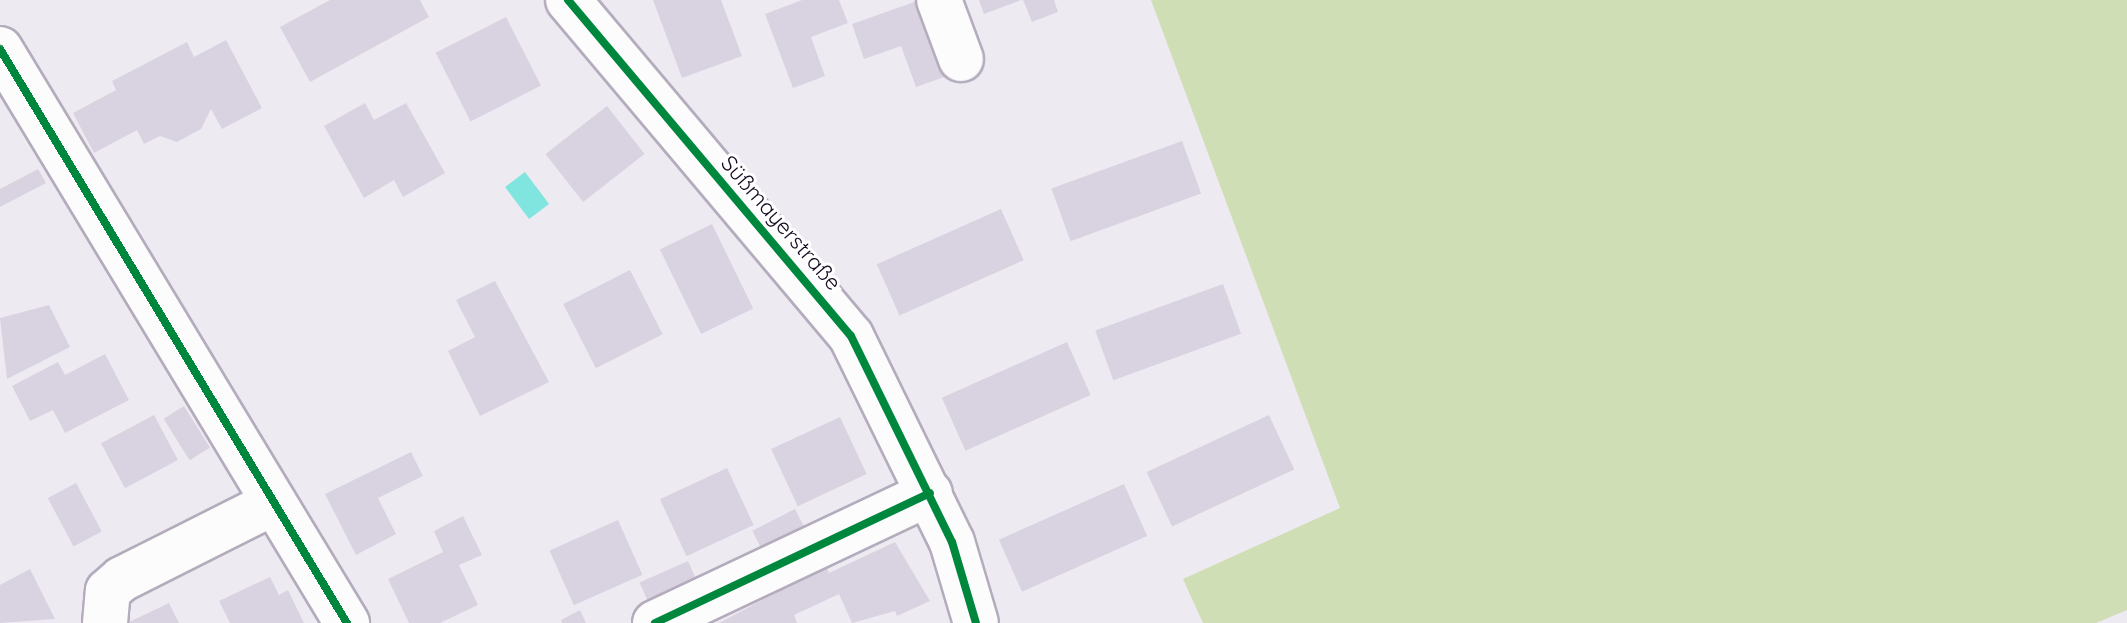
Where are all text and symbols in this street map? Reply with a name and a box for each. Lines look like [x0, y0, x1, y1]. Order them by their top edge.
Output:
street label: Süßmayerstraße [715, 150, 847, 296]

